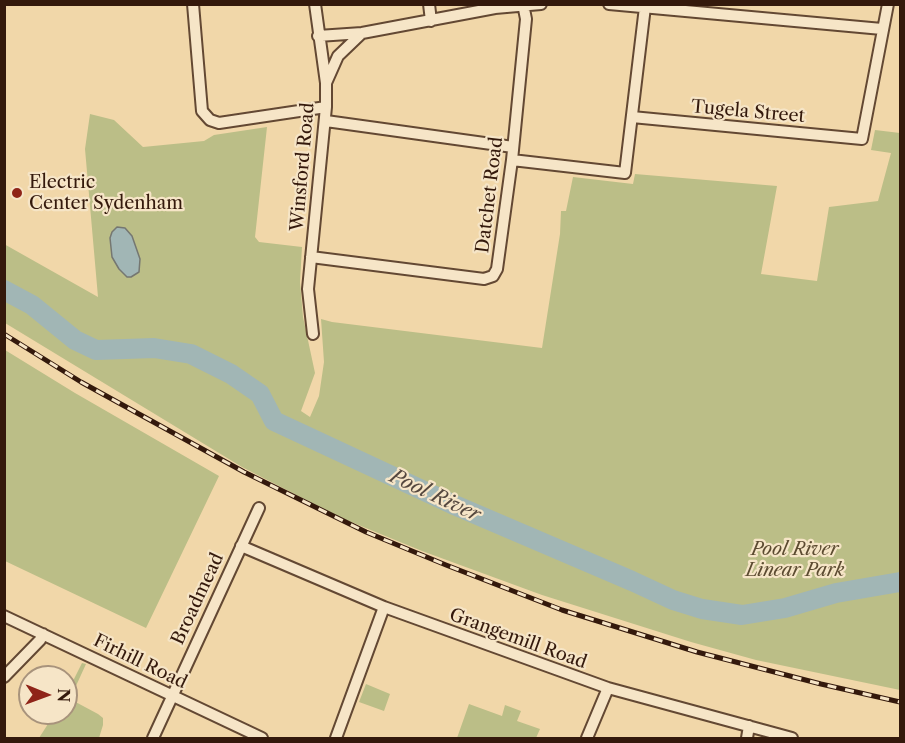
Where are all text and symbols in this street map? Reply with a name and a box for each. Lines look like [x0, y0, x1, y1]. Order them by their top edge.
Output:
street label: Tugela Street [690, 96, 806, 128]
street label: Winsford Road [287, 102, 319, 232]
street label: Datchet Road [472, 136, 508, 254]
place label: Electric Center Sydenham [29, 172, 183, 214]
marker: Electric Center Sydenham [10, 186, 24, 200]
water label: Pool River [386, 465, 484, 527]
park label: Pool River Linear Park [746, 539, 844, 582]
street label: Broadmead [167, 550, 229, 648]
street label: Grangemill Road [446, 604, 590, 674]
street label: Firhill Road [90, 630, 190, 694]
north arrow [18, 665, 78, 725]
text: N [54, 688, 74, 702]

